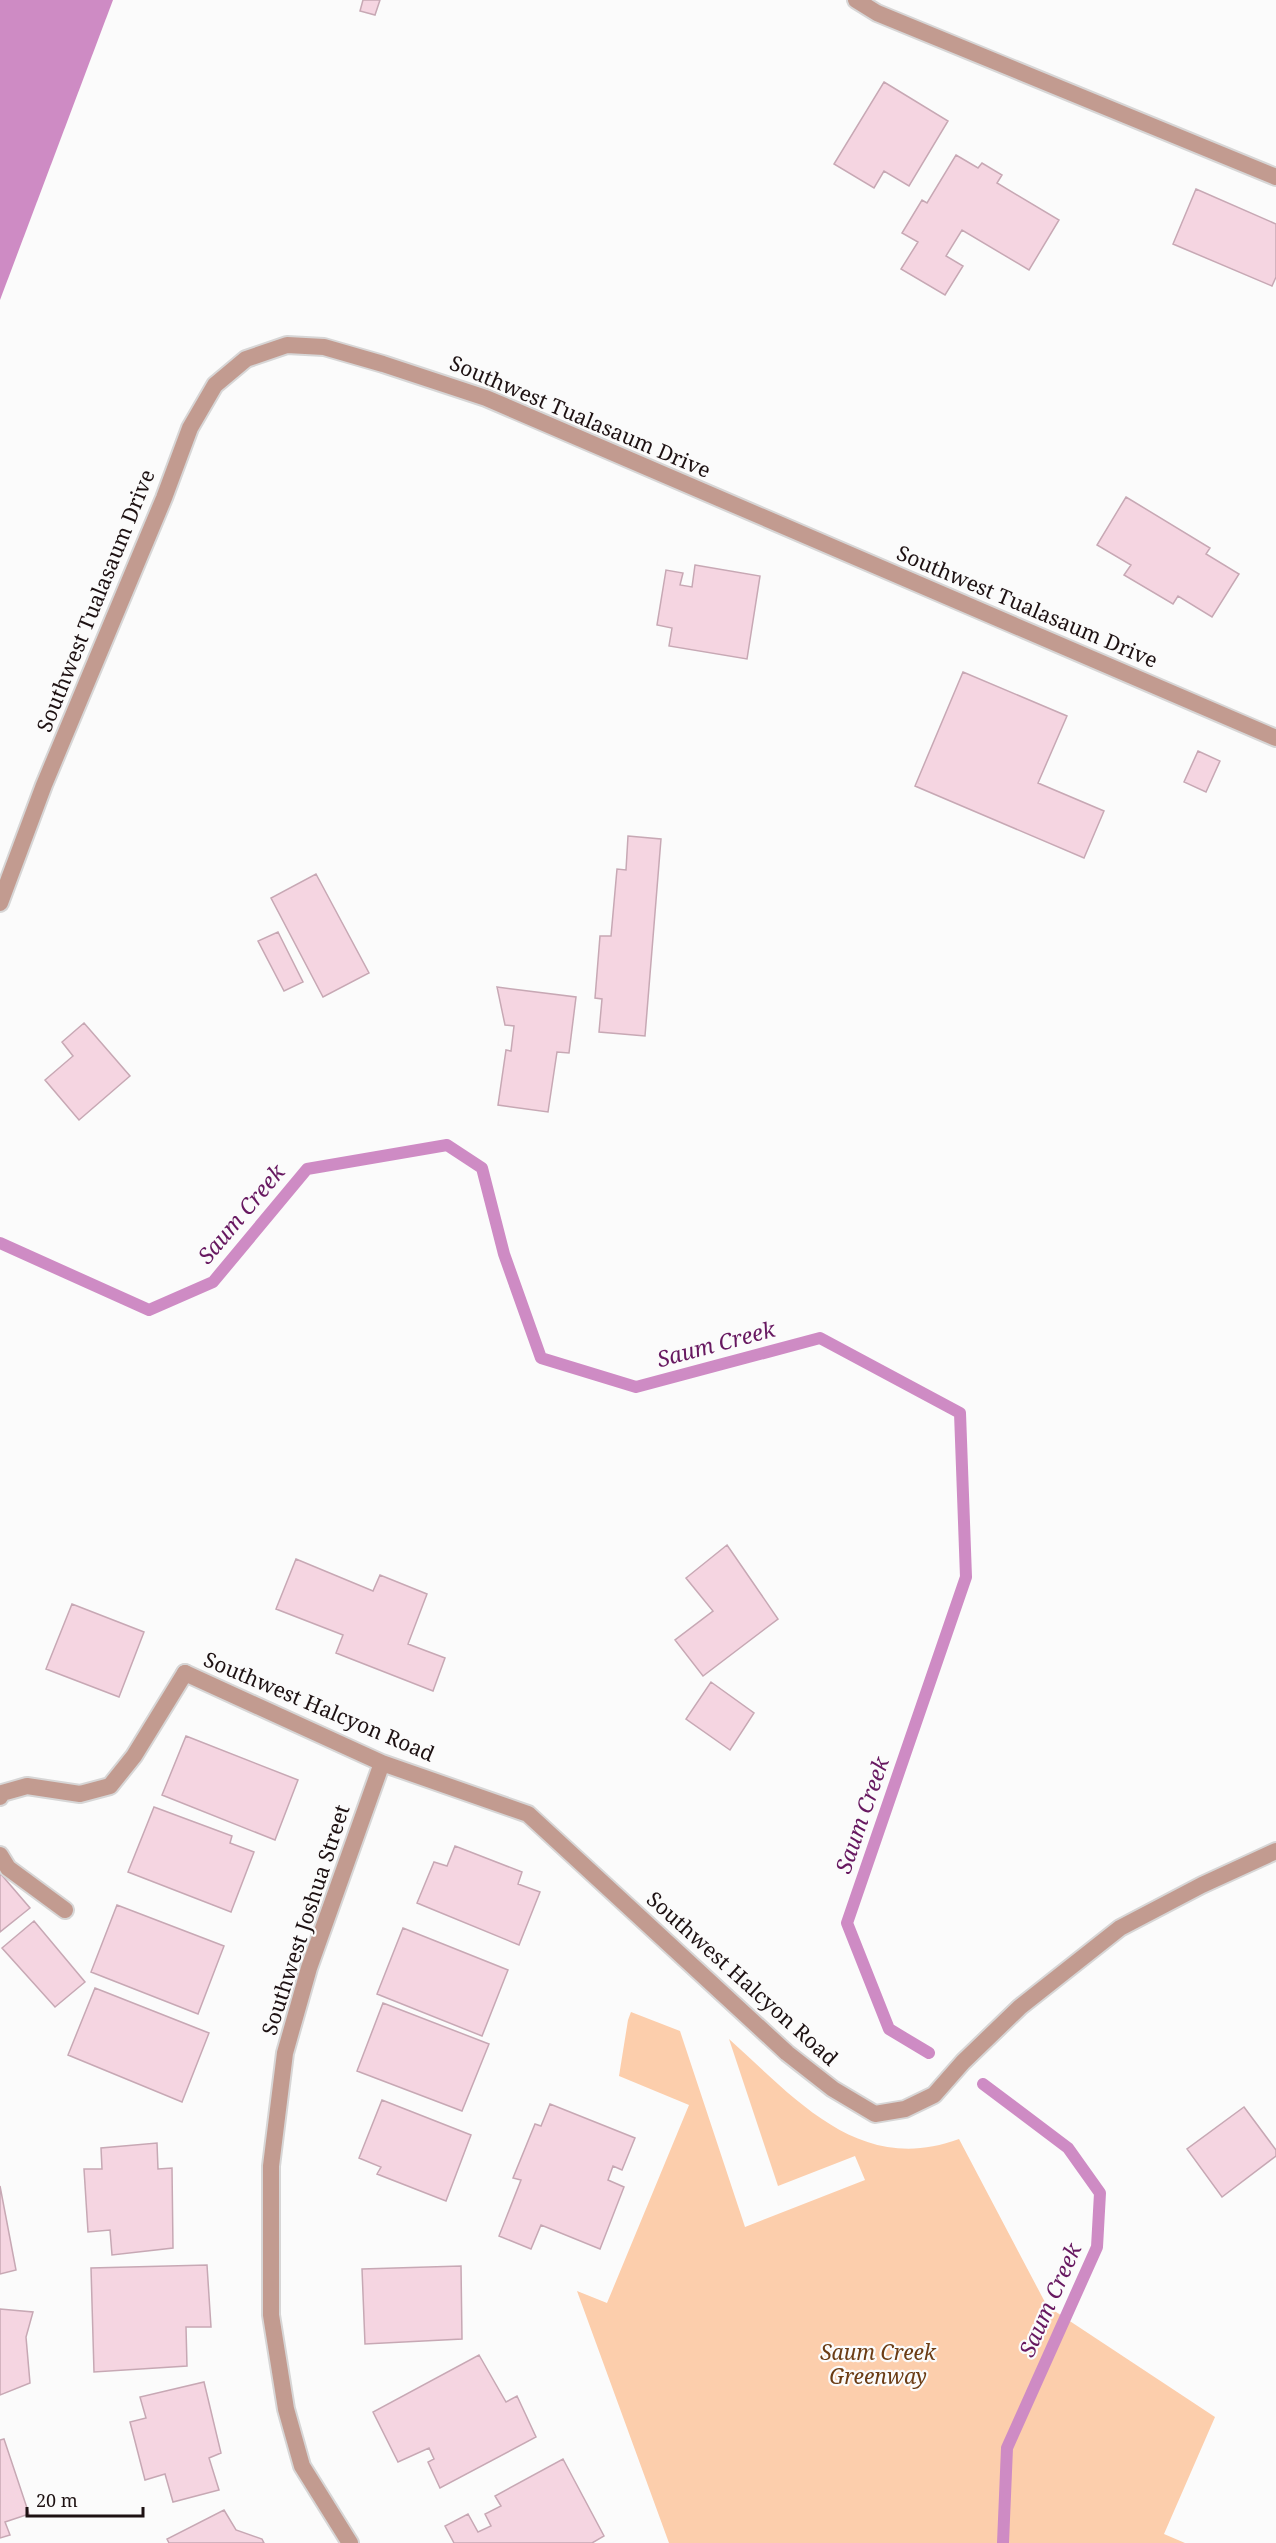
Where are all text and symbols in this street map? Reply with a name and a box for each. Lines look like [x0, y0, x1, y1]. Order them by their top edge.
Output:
street label: Southwest Tualasaum Drive [446, 348, 715, 484]
street label: Southwest Tualasaum Drive [29, 465, 161, 736]
street label: Southwest Tualasaum Drive [893, 538, 1162, 674]
water label: Saum Creek [190, 1156, 292, 1269]
water label: Saum Creek [653, 1312, 780, 1373]
street label: Southwest Halcyon Road [200, 1645, 439, 1767]
water label: Saum Creek [827, 1751, 895, 1877]
street label: Southwest Joshua Street [255, 1801, 356, 2039]
street label: Southwest Halcyon Road [641, 1885, 844, 2072]
water label: Saum Creek [1011, 2237, 1088, 2361]
park label: Saum Creek Greenway [820, 2338, 937, 2390]
scale bar [27, 2480, 142, 2518]
text: 20 m [36, 2488, 78, 2512]

